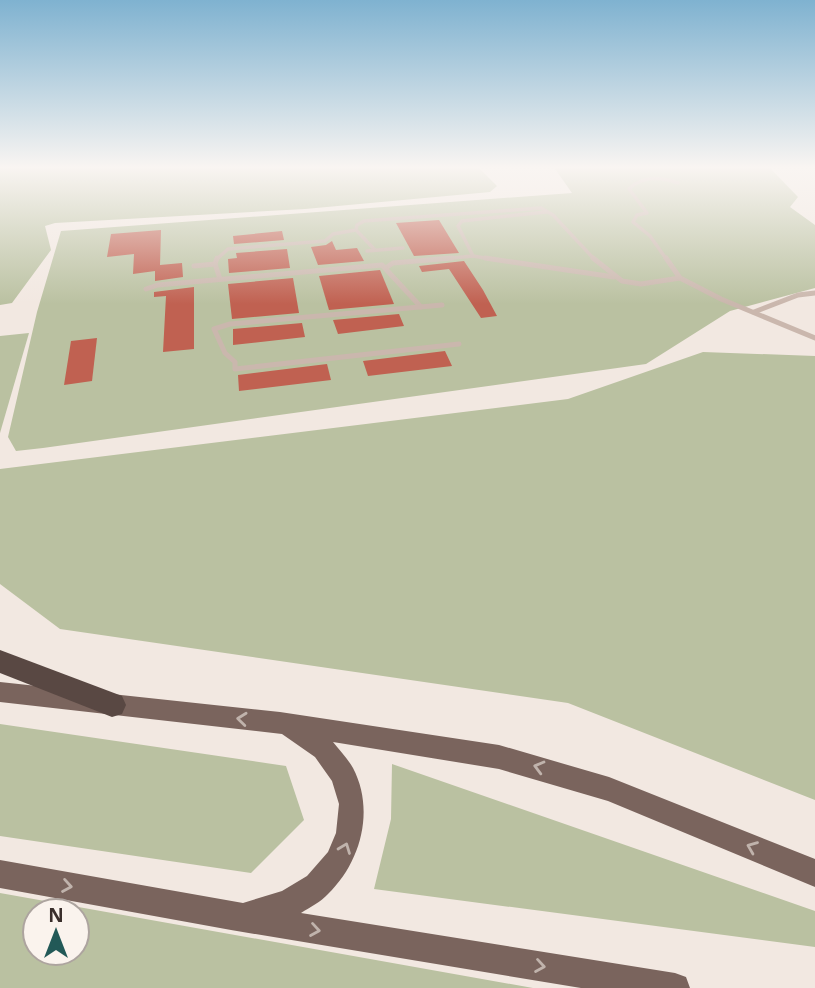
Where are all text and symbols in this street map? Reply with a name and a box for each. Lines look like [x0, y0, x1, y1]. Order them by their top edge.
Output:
one-way arrow [236, 712, 248, 727]
one-way arrow [533, 760, 545, 775]
one-way arrow [747, 841, 759, 855]
one-way arrow [336, 843, 350, 855]
one-way arrow [61, 878, 73, 893]
north arrow [21, 897, 91, 967]
text: N [48, 902, 64, 928]
one-way arrow [309, 922, 321, 937]
one-way arrow [534, 958, 546, 973]

